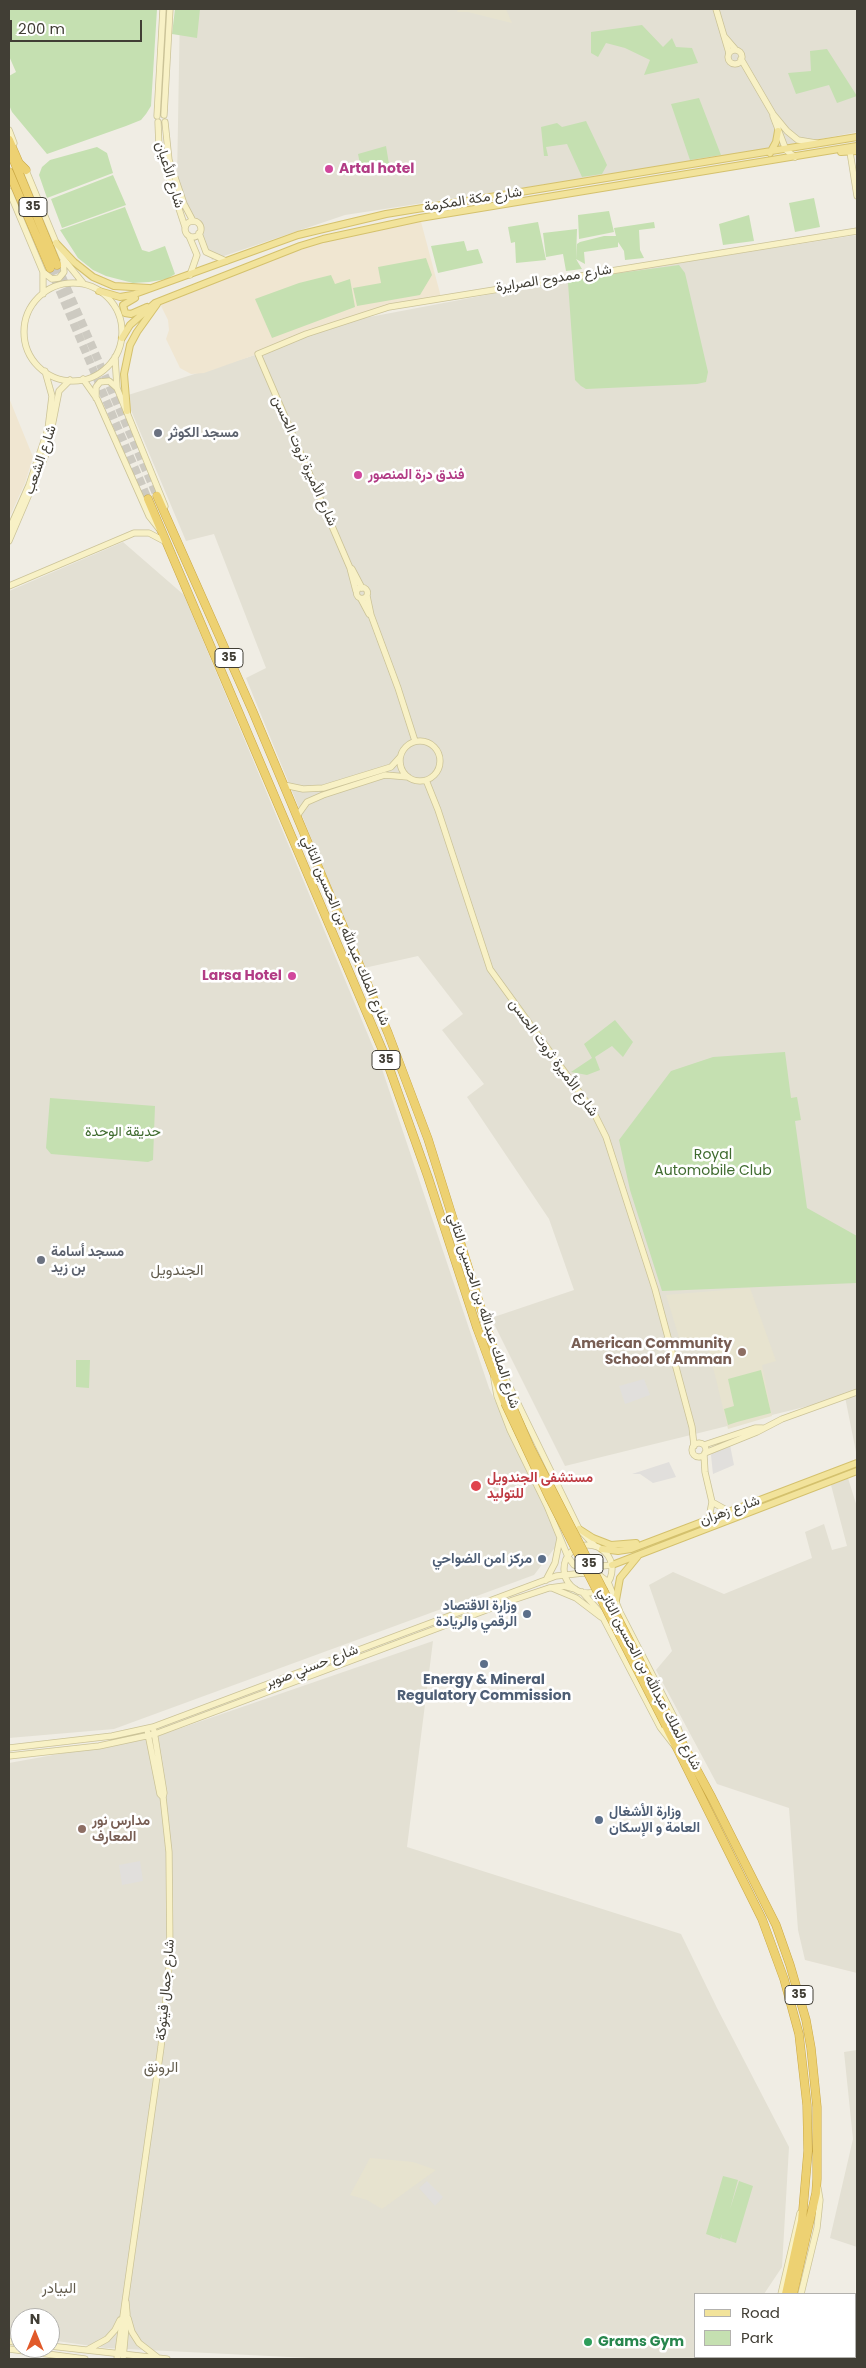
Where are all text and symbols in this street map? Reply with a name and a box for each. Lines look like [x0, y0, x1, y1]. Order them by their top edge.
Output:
scale bar [12, 10, 145, 42]
text: 200 m [18, 18, 65, 39]
street label: شارع الأعيان [151, 140, 187, 210]
place label: Artal hotel [339, 161, 414, 177]
marker: Artal hotel [323, 163, 335, 175]
street label: شارع مكة المكرمة [423, 184, 523, 216]
road number: 35 [19, 198, 47, 216]
street label: شارع ممدوح الصرايرة [495, 262, 613, 296]
street label: شارع الأميرة ثروت الحسن [268, 393, 340, 529]
street label: شارع الشعب [21, 423, 61, 497]
place label: مسجد الكوثر [168, 425, 239, 441]
marker: مسجد الكوثر [152, 427, 164, 439]
place label: فندق درة المنصور [368, 467, 465, 483]
marker: فندق درة المنصور [352, 469, 364, 481]
road number: 35 [215, 648, 243, 668]
street label: شارع الملك عبدالله بن الحسين الثاني [297, 834, 393, 1028]
place label: Larsa Hotel [202, 968, 282, 984]
marker: Larsa Hotel [286, 970, 298, 982]
street label: شارع الأميرة ثروت الحسن [505, 996, 601, 1120]
road number: 35 [372, 1050, 400, 1070]
park label: حديقة الوحدة [85, 1124, 161, 1140]
park label: Royal Automobile Club [654, 1147, 772, 1180]
street label: شارع الملك عبدالله بن الحسين الثاني [443, 1211, 523, 1411]
place label: مسجد أسامة بن زيد [51, 1244, 124, 1276]
marker: مسجد أسامة بن زيد [35, 1254, 47, 1266]
district label: الجندويل [151, 1262, 203, 1280]
place label: American Community School of Amman [571, 1336, 732, 1368]
marker: American Community School of Amman [736, 1346, 748, 1358]
place label: مستشفى الجندويل للتوليد [487, 1470, 593, 1502]
marker: مستشفى الجندويل للتوليد [469, 1479, 483, 1493]
street label: شارع زهران [698, 1492, 762, 1530]
place label: مركز امن الضواحي [432, 1551, 532, 1567]
marker: مركز امن الضواحي [536, 1553, 548, 1565]
road number: 35 [575, 1555, 603, 1574]
street label: شارع الملك عبدالله بن الحسين الثاني [594, 1585, 704, 1773]
place label: وزارة الاقتصاد الرقمي والريادة [436, 1598, 517, 1630]
marker: وزارة الاقتصاد الرقمي والريادة [521, 1608, 533, 1620]
street label: شارع حسني صوبر [263, 1642, 361, 1692]
marker: Energy & Mineral Regulatory Commission [478, 1658, 490, 1670]
place label: Energy & Mineral Regulatory Commission [397, 1672, 571, 1704]
place label: وزارة الأشغال العامة و الإسكان [609, 1804, 700, 1836]
place label: مدارس نور المعارف [92, 1813, 150, 1845]
marker: وزارة الأشغال العامة و الإسكان [593, 1814, 605, 1826]
marker: مدارس نور المعارف [76, 1823, 88, 1835]
street label: شارع جمال قيتوكة [153, 1939, 179, 2041]
road number: 35 [785, 1986, 813, 2004]
district label: الرونق [144, 2059, 178, 2077]
district label: البيادر [42, 2280, 76, 2298]
legend [694, 2293, 856, 2358]
text: Road [741, 2302, 780, 2323]
north arrow [10, 2308, 60, 2358]
text: N [30, 2309, 40, 2329]
text: Park [741, 2327, 773, 2348]
place label: Grams Gym [598, 2334, 684, 2350]
marker: Grams Gym [582, 2336, 594, 2348]

